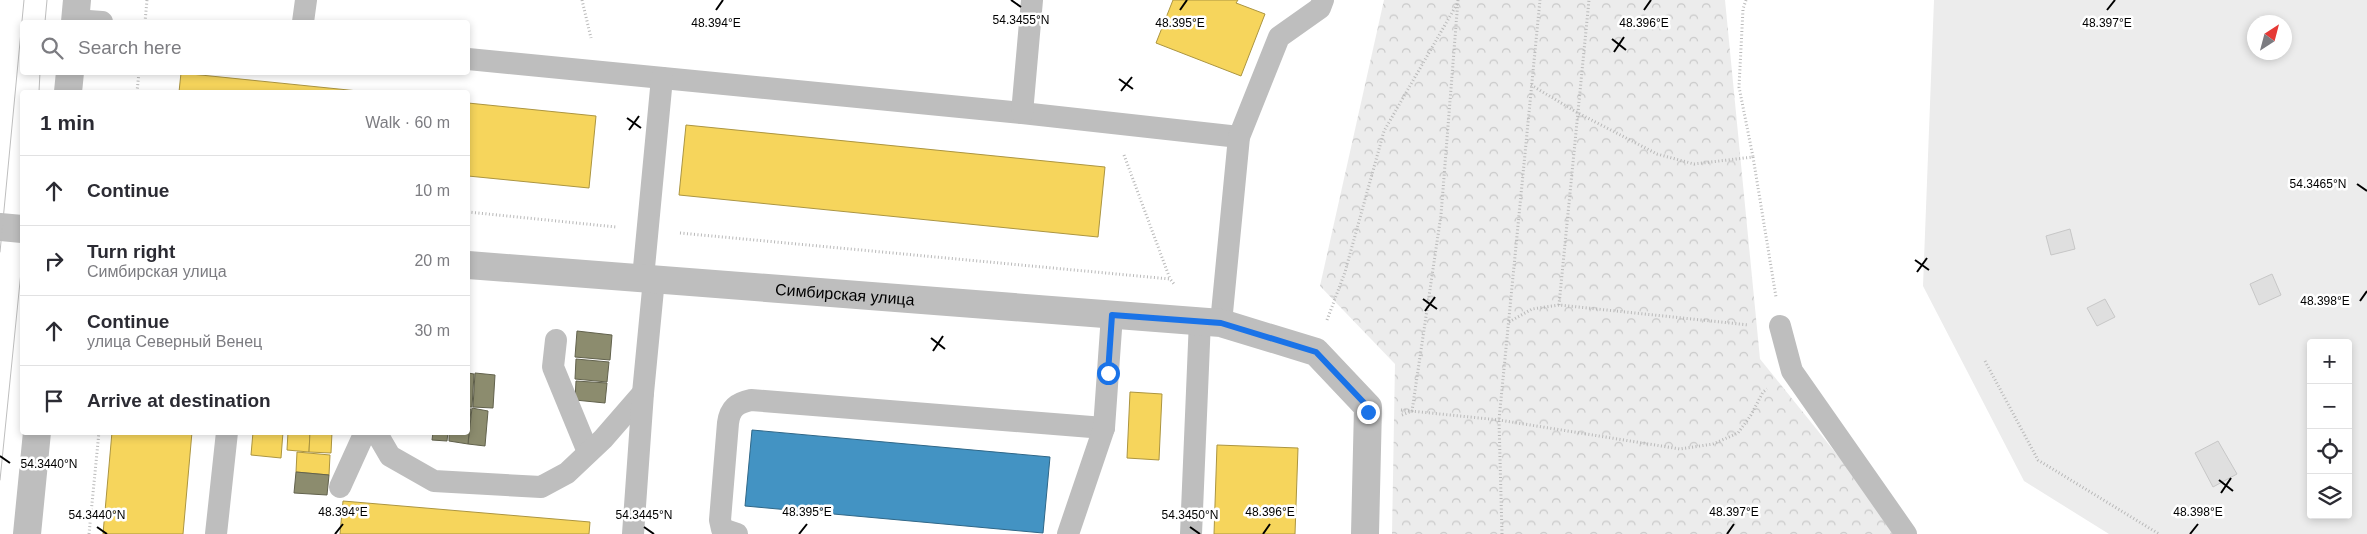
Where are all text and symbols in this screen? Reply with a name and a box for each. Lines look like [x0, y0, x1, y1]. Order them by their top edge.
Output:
text: 54.3455°N [993, 13, 1049, 27]
north arrow [2247, 15, 2292, 60]
text: 48.394°E [691, 16, 741, 30]
text: 48.395°E [1155, 16, 1205, 30]
text: 48.396°E [1619, 16, 1669, 30]
text: 48.397°E [2082, 16, 2132, 30]
search box [20, 20, 470, 75]
icon: search [38, 34, 66, 62]
text: Search here [78, 37, 182, 58]
text: 1 min [40, 111, 95, 134]
text: Walk · 60 m [365, 114, 450, 131]
icon: ahead [40, 177, 68, 205]
text: 54.3465°N [2290, 177, 2346, 191]
text: Continue [87, 180, 169, 201]
text: 10 m [414, 182, 450, 199]
text: Turn right [87, 241, 175, 262]
icon: right [40, 247, 68, 275]
text: 20 m [414, 252, 450, 269]
text: Симбирская улица [87, 263, 227, 280]
street label: Симбирская улица [775, 280, 915, 308]
text: 48.398°E [2300, 294, 2350, 308]
text: Continue [87, 311, 169, 332]
icon: ahead [40, 317, 68, 345]
text: 30 m [414, 322, 450, 339]
text: улица Северный Венец [87, 333, 262, 350]
map controls [2307, 339, 2352, 519]
button: + [2307, 339, 2352, 384]
route start [1097, 362, 1120, 385]
button: − [2307, 384, 2352, 429]
icon: arrive [40, 387, 68, 415]
text: Arrive at destination [87, 390, 271, 411]
route end [1357, 401, 1380, 424]
button: locate [2307, 429, 2352, 474]
text: 54.3440°N [21, 457, 77, 471]
button: layers [2307, 474, 2352, 519]
text: 48.394°E [318, 505, 368, 519]
text: 48.395°E [782, 505, 832, 519]
text: 48.396°E [1245, 505, 1295, 519]
text: 48.397°E [1709, 505, 1759, 519]
text: 48.398°E [2173, 505, 2223, 519]
text: 54.3440°N [69, 508, 125, 522]
text: 54.3445°N [616, 508, 672, 522]
text: 54.3450°N [1162, 508, 1218, 522]

